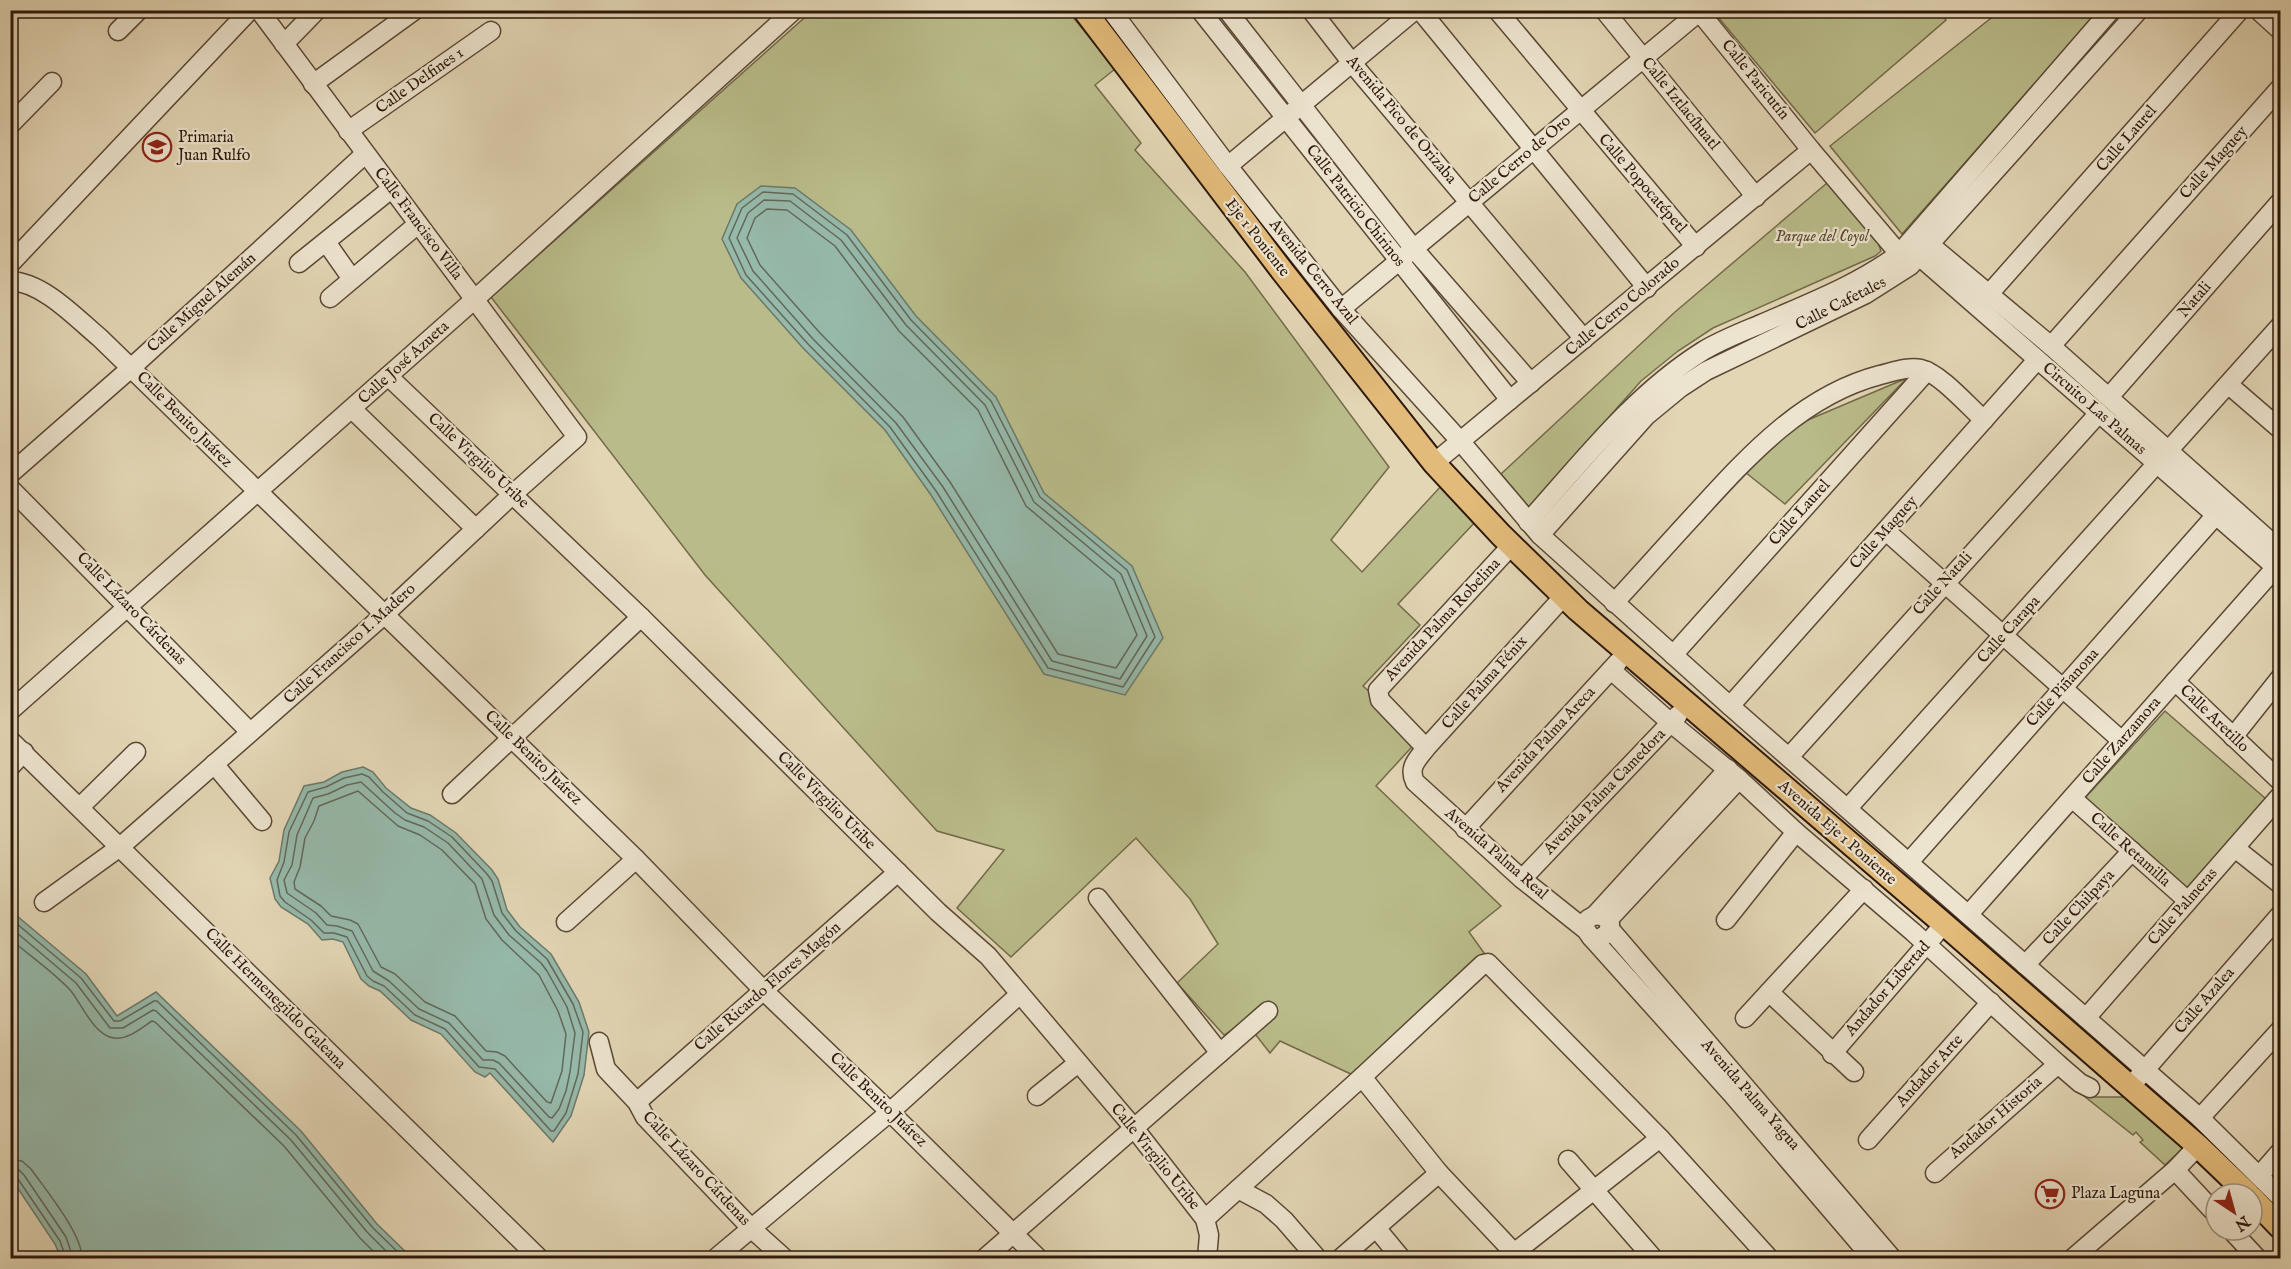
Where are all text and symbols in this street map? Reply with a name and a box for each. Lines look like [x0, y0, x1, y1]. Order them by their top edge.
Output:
street label: Calle Paricutín [1717, 36, 1794, 125]
street label: Calle Delfines 1 [372, 43, 468, 119]
street label: Avenida Pico de Orizaba [1341, 51, 1461, 188]
street label: Calle Iztlacíhuatl [1636, 54, 1724, 155]
street label: Calle Laurel [2093, 101, 2162, 177]
street label: Calle Cerro de Oro [1465, 111, 1576, 209]
street label: Calle Maguey [2176, 122, 2252, 204]
place label: Primaria Juan Rulfo [176, 128, 251, 166]
street label: Calle Popocatépetl [1593, 130, 1691, 238]
school or university icon: Primaria Juan Rulfo [141, 131, 173, 163]
street label: Calle Patricio Chirinos [1301, 141, 1409, 271]
street label: Calle Francisco Villa [369, 164, 467, 284]
street label: Eje 1 Poniente [1220, 195, 1294, 281]
street label: Avenida Cerro Azul [1264, 214, 1362, 329]
park label: Parque del Coyol [1775, 227, 1870, 247]
street label: Calle Miguel Alemán [143, 249, 261, 357]
street label: Calle Cerro Colorado [1562, 253, 1685, 361]
street label: Calle Cafetales [1792, 272, 1890, 335]
street label: Natali [2174, 278, 2216, 322]
street label: Calle José Azueta [354, 317, 454, 409]
street label: Circuito Las Palmas [2038, 358, 2150, 460]
street label: Calle Benito Juárez [132, 368, 236, 472]
street label: Calle Virgilio Uribe [423, 409, 533, 513]
street label: Calle Laurel [1765, 475, 1835, 550]
street label: Calle Maguey [1846, 492, 1922, 574]
street label: Calle Lázaro Cárdenas [72, 548, 190, 670]
street label: Calle Natali [1909, 548, 1977, 620]
street label: Avenida Palma Robelina [1380, 554, 1505, 686]
street label: Calle Francisco I. Madero [280, 579, 421, 709]
street label: Calle Carapa [1973, 592, 2045, 668]
street label: Calle Palma Fénix [1438, 632, 1532, 734]
street label: Calle Piñanona [2022, 644, 2104, 732]
street label: Calle Aretillo [2175, 681, 2253, 757]
street label: Avenida Palma Areca [1491, 683, 1600, 798]
street label: Calle Zarzamora [2078, 693, 2166, 789]
street label: Calle Benito Juárez [480, 706, 586, 810]
street label: Avenida Palma Camedora [1539, 725, 1670, 860]
street label: Calle Virgilio Uribe [773, 748, 879, 854]
street label: Avenida Eje 1 Poniente [1773, 775, 1900, 890]
street label: Avenida Palma Real [1439, 803, 1552, 905]
street label: Calle Retamilla [2085, 808, 2175, 892]
street label: Calle Palmeras [2144, 864, 2222, 950]
street label: Calle Chilpaya [2039, 866, 2119, 950]
street label: Calle Ricardo Flores Magón [691, 918, 846, 1056]
street label: Calle Hermenegildo Galeana [200, 924, 350, 1074]
street label: Andador Libertad [1841, 937, 1935, 1041]
street label: Calle Azalea [2171, 964, 2239, 1038]
street label: Andador Arte [1892, 1031, 1968, 1112]
street label: Avenida Palma Yagua [1696, 1034, 1804, 1155]
street label: Calle Benito Juárez [825, 1048, 931, 1152]
street label: Andador Historia [1945, 1072, 2046, 1164]
street label: Calle Virgilio Uribe [1106, 1100, 1204, 1214]
street label: Calle Lázaro Cárdenas [638, 1107, 755, 1231]
supermarket icon: Plaza Laguna [2034, 1178, 2066, 1210]
north arrow [2204, 1182, 2264, 1242]
place label: Plaza Laguna [2071, 1184, 2160, 1204]
text: N [2230, 1210, 2254, 1235]

